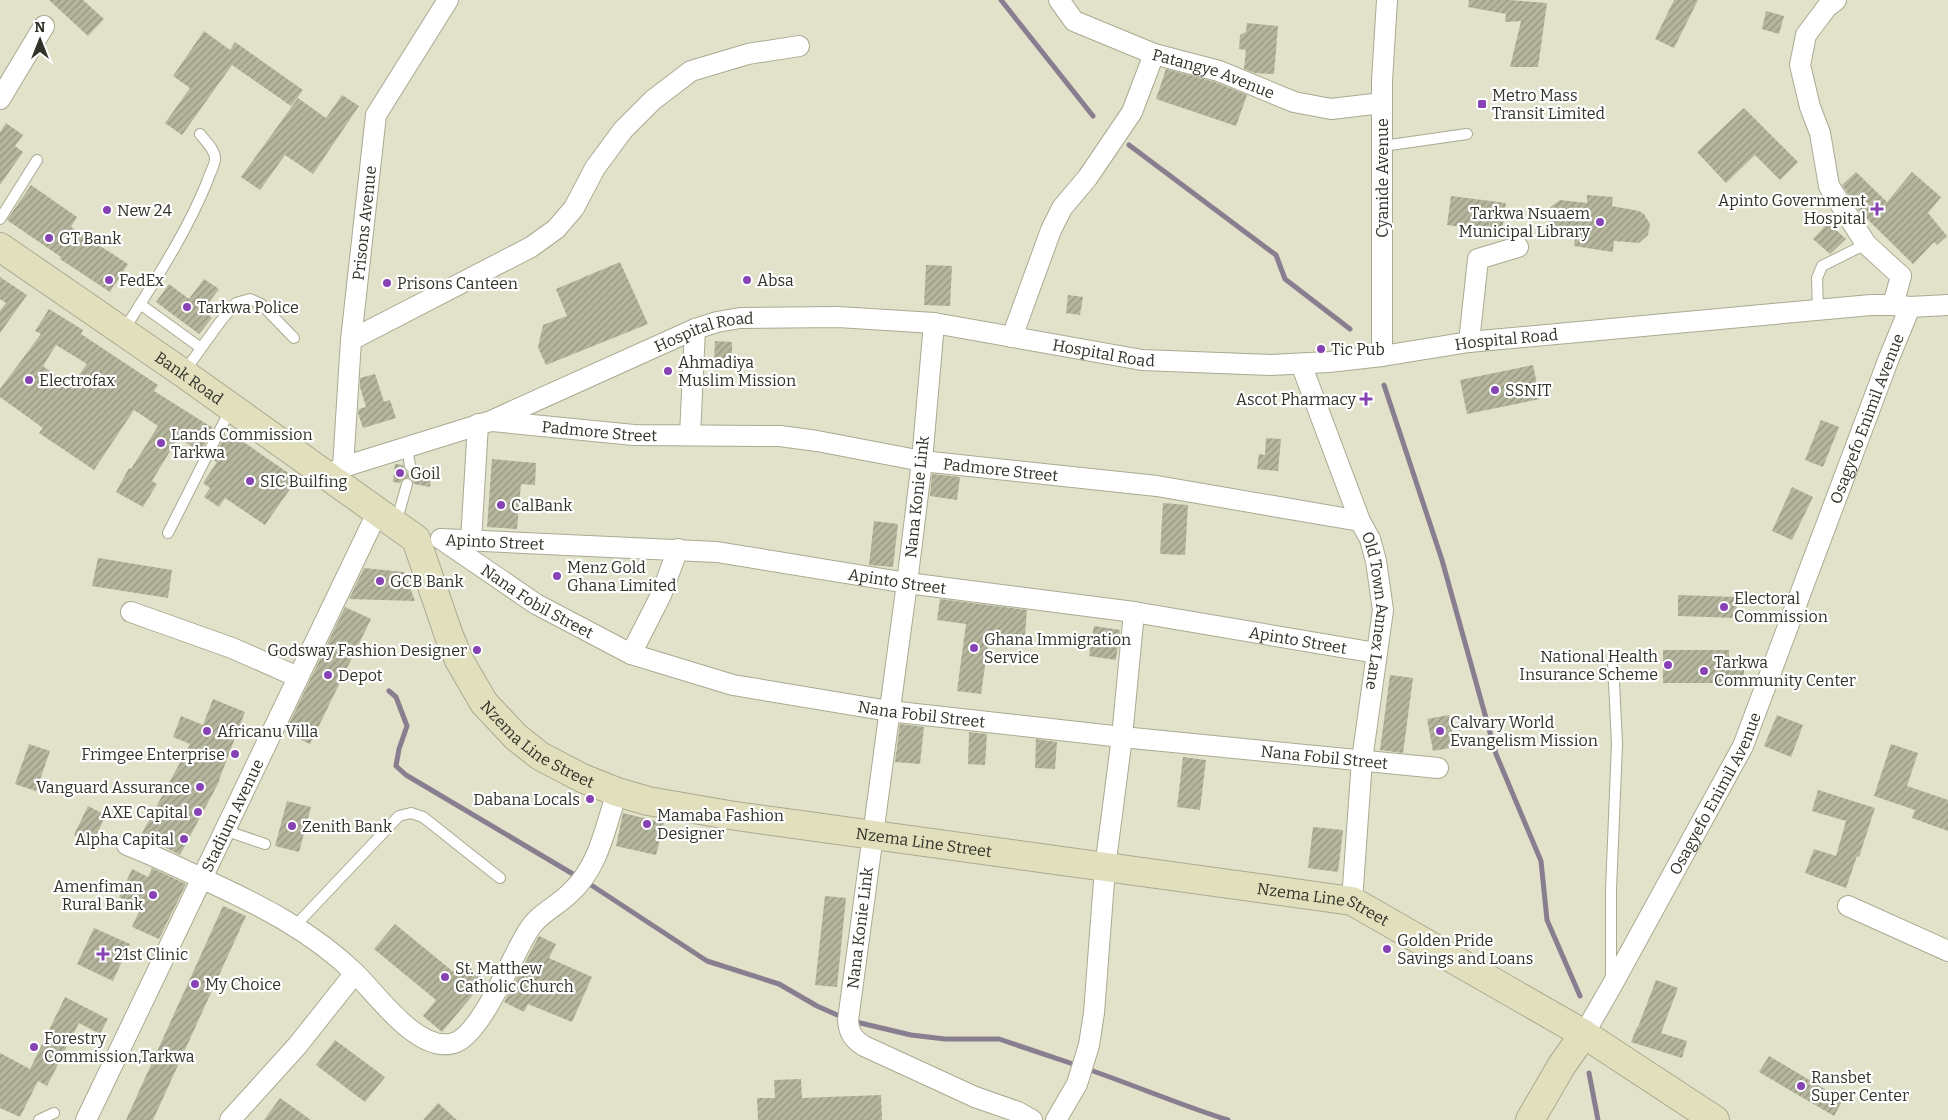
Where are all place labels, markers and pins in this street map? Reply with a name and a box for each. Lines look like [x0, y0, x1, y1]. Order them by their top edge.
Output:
place label: Metro Mass Transit Limited [1492, 86, 1606, 123]
marker: Metro Mass Transit Limited [1476, 98, 1488, 110]
place label: Apinto Government Hospital [1718, 191, 1866, 228]
place label: New 24 [117, 201, 173, 220]
marker: Apinto Government Hospital [1870, 202, 1884, 216]
marker: New 24 [101, 204, 113, 216]
place label: Tarkwa Nsuaem Municipal Library [1458, 204, 1591, 241]
marker: Tarkwa Nsuaem Municipal Library [1594, 216, 1606, 228]
place label: GT Bank [59, 229, 121, 248]
marker: GT Bank [43, 232, 55, 244]
place label: FedEx [119, 271, 164, 290]
place label: Absa [757, 271, 794, 290]
marker: FedEx [103, 274, 115, 286]
place label: Prisons Canteen [397, 274, 518, 293]
marker: Absa [741, 274, 753, 286]
marker: Prisons Canteen [381, 277, 393, 289]
place label: Tarkwa Police [197, 298, 299, 317]
marker: Tarkwa Police [181, 301, 193, 313]
place label: Tic Pub [1331, 340, 1385, 359]
marker: Tic Pub [1315, 343, 1327, 355]
place label: Ahmadiya Muslim Mission [678, 353, 796, 390]
marker: Ahmadiya Muslim Mission [662, 365, 674, 377]
place label: Electrofax [39, 371, 115, 390]
marker: Electrofax [23, 374, 35, 386]
place label: SSNIT [1505, 381, 1551, 400]
marker: SSNIT [1489, 384, 1501, 396]
place label: Ascot Pharmacy [1236, 390, 1357, 409]
marker: Ascot Pharmacy [1360, 393, 1372, 405]
place label: Lands Commission Tarkwa [171, 425, 313, 462]
marker: Lands Commission Tarkwa [155, 437, 167, 449]
place label: Goil [410, 464, 441, 483]
marker: Goil [394, 467, 406, 479]
place label: SIC Builfing [260, 472, 348, 491]
marker: SIC Builfing [244, 475, 256, 487]
place label: CalBank [511, 496, 572, 515]
marker: CalBank [495, 499, 507, 511]
place label: Menz Gold Ghana Limited [567, 558, 677, 595]
marker: Menz Gold Ghana Limited [551, 570, 563, 582]
place label: GCB Bank [390, 572, 464, 591]
marker: GCB Bank [374, 575, 386, 587]
place label: Electoral Commission [1734, 589, 1828, 626]
marker: Electoral Commission [1718, 601, 1730, 613]
place label: Ghana Immigration Service [984, 630, 1131, 667]
place label: Godsway Fashion Designer [267, 641, 467, 660]
marker: Ghana Immigration Service [968, 642, 980, 654]
marker: Godsway Fashion Designer [471, 644, 483, 656]
place label: National Health Insurance Scheme [1519, 647, 1658, 684]
place label: Tarkwa Community Center [1714, 653, 1856, 690]
marker: National Health Insurance Scheme [1662, 659, 1674, 671]
marker: Tarkwa Community Center [1698, 665, 1710, 677]
place label: Depot [338, 666, 383, 685]
marker: Depot [322, 669, 334, 681]
place label: Calvary World Evangelism Mission [1450, 713, 1598, 750]
place label: Africanu Villa [217, 722, 318, 741]
marker: Africanu Villa [201, 725, 213, 737]
marker: Calvary World Evangelism Mission [1434, 725, 1446, 737]
place label: Frimgee Enterprise [81, 745, 225, 764]
marker: Frimgee Enterprise [229, 748, 241, 760]
place label: Vanguard Assurance [36, 778, 190, 797]
marker: Vanguard Assurance [194, 781, 206, 793]
place label: Dabana Locals [473, 790, 580, 809]
marker: Dabana Locals [584, 793, 596, 805]
place label: AXE Capital [101, 803, 188, 822]
marker: AXE Capital [192, 806, 204, 818]
place label: Mamaba Fashion Designer [657, 806, 784, 843]
place label: Zenith Bank [302, 817, 392, 836]
marker: Mamaba Fashion Designer [641, 818, 653, 830]
marker: Zenith Bank [286, 820, 298, 832]
place label: Alpha Capital [75, 830, 174, 849]
marker: Alpha Capital [178, 833, 190, 845]
place label: Amenfiman Rural Bank [53, 877, 143, 914]
marker: Amenfiman Rural Bank [147, 889, 159, 901]
place label: Golden Pride Savings and Loans [1397, 931, 1533, 968]
marker: Golden Pride Savings and Loans [1381, 943, 1393, 955]
place label: 21st Clinic [114, 945, 188, 964]
marker: 21st Clinic [96, 947, 110, 961]
place label: St. Matthew Catholic Church [455, 959, 574, 996]
marker: St. Matthew Catholic Church [439, 971, 451, 983]
place label: My Choice [205, 975, 281, 994]
marker: My Choice [189, 978, 201, 990]
place label: Forestry Commission,Tarkwa [44, 1029, 195, 1066]
marker: Forestry Commission,Tarkwa [28, 1041, 40, 1053]
place label: Ransbet Super Center [1811, 1068, 1909, 1105]
marker: Ransbet Super Center [1795, 1080, 1807, 1092]

